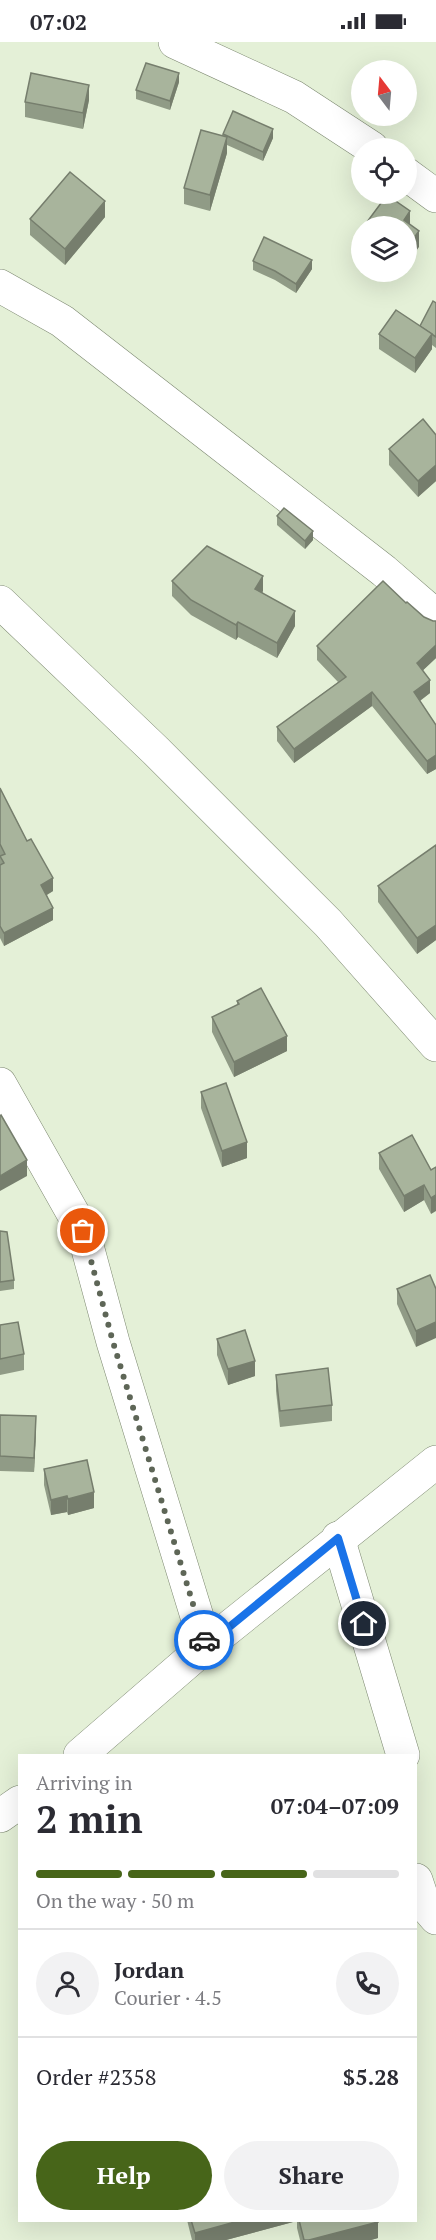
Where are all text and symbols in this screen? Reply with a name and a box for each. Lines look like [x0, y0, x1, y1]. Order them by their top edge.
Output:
text: 07:02 [30, 7, 87, 36]
north arrow [351, 60, 417, 126]
map controls [351, 60, 417, 282]
button: locate [351, 138, 417, 204]
button: layers [351, 216, 417, 282]
pin [57, 1205, 108, 1256]
icon: bag [66, 1214, 99, 1247]
pin [338, 1598, 389, 1649]
icon: home [347, 1607, 380, 1640]
courier [174, 1610, 234, 1670]
icon: car [188, 1624, 221, 1657]
text: Arriving in [36, 1769, 132, 1796]
text: 07:04–07:09 [271, 1791, 399, 1820]
text: 2 min [36, 1792, 143, 1844]
text: On the way · 50 m [36, 1887, 194, 1914]
button: person [36, 1952, 99, 2015]
button: phone [336, 1952, 399, 2015]
text: Jordan [114, 1955, 184, 1984]
text: Courier · 4.5 [114, 1984, 222, 2011]
text: Order #2358 [36, 2062, 156, 2091]
text: $5.28 [343, 2062, 399, 2091]
button: Help [36, 2141, 212, 2210]
button: Share [224, 2141, 399, 2210]

